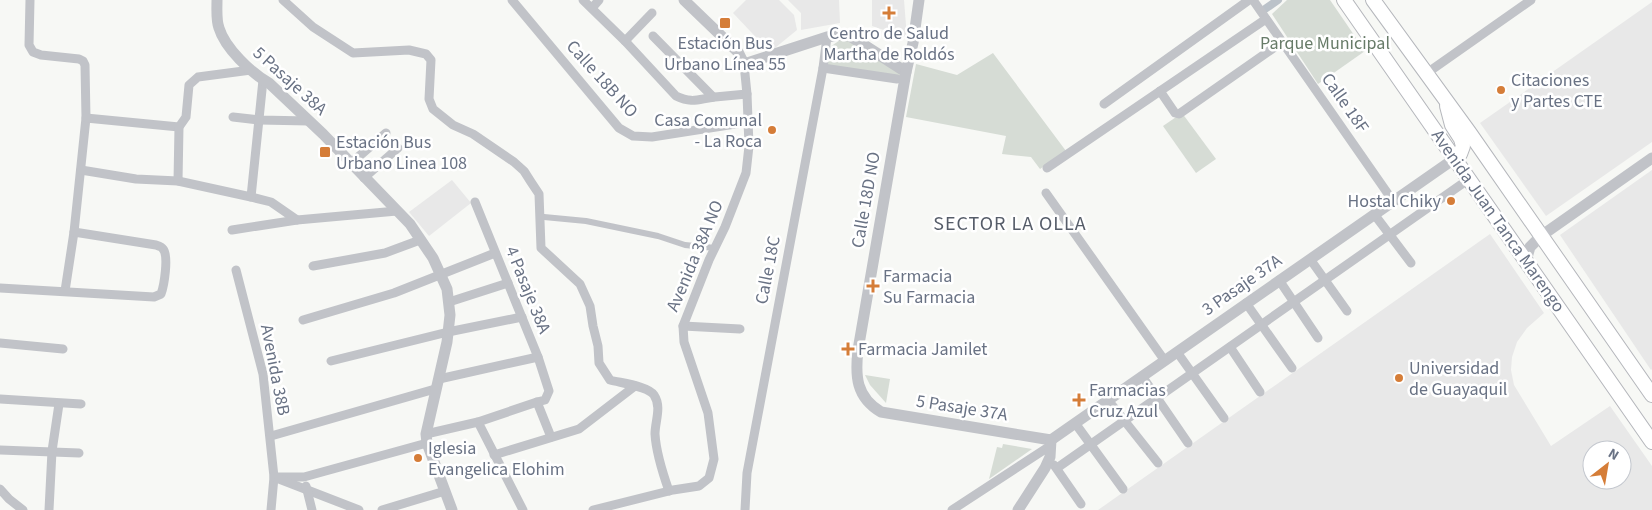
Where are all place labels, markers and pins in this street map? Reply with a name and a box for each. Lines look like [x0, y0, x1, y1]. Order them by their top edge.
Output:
marker: Centro de Salud Martha de Roldós [882, 6, 896, 20]
marker: Estación Bus Urbano Línea 55 [718, 16, 732, 30]
place label: Centro de Salud Martha de Roldós [823, 21, 955, 67]
place label: Estación Bus Urbano Línea 55 [664, 31, 786, 77]
place label: Citaciones y Partes CTE [1511, 68, 1603, 114]
marker: Citaciones y Partes CTE [1495, 84, 1507, 96]
place label: Casa Comunal - La Roca [654, 108, 762, 154]
marker: Casa Comunal - La Roca [766, 124, 778, 136]
place label: Estación Bus Urbano Linea 108 [336, 130, 467, 176]
marker: Estación Bus Urbano Linea 108 [318, 145, 332, 159]
place label: Hostal Chiky [1348, 189, 1442, 214]
marker: Hostal Chiky [1445, 195, 1457, 207]
place label: Farmacia Su Farmacia [883, 264, 975, 310]
marker: Farmacia Su Farmacia [867, 280, 879, 292]
place label: Farmacia Jamilet [858, 337, 987, 362]
marker: Farmacia Jamilet [842, 343, 854, 355]
place label: Universidad de Guayaquil [1409, 356, 1507, 402]
marker: Universidad de Guayaquil [1393, 372, 1405, 384]
place label: Farmacias Cruz Azul [1089, 378, 1166, 424]
marker: Farmacias Cruz Azul [1073, 394, 1085, 406]
place label: Iglesia Evangelica Elohim [428, 436, 565, 482]
marker: Iglesia Evangelica Elohim [412, 452, 424, 464]

